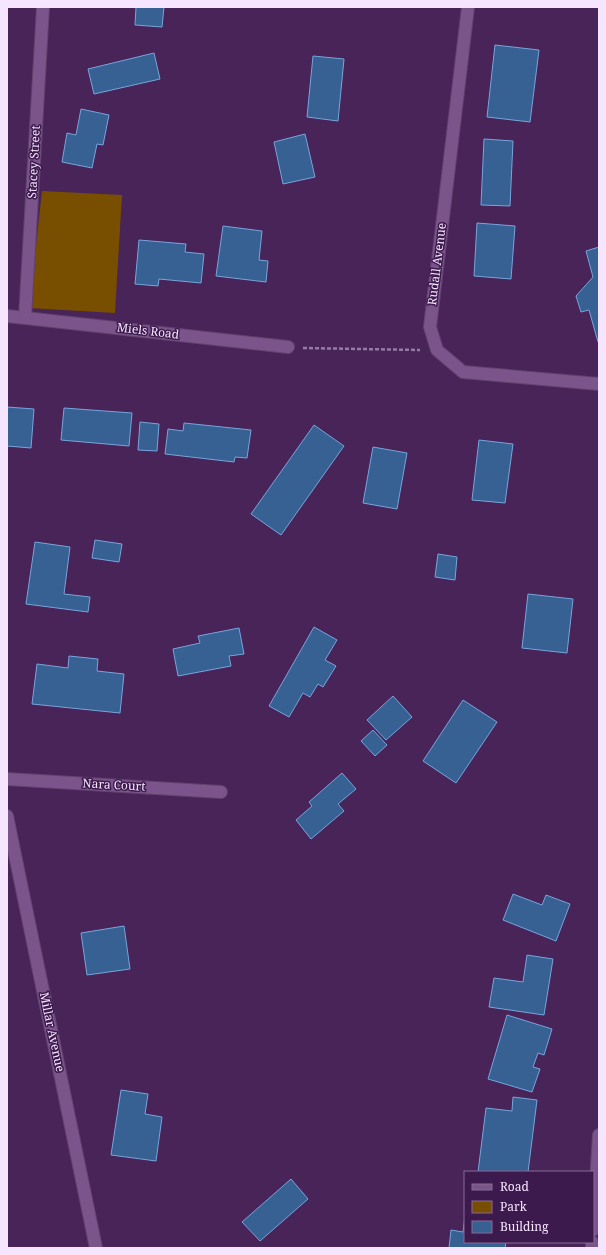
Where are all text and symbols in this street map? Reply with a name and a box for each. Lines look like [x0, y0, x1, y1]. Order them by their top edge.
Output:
street label: Stacey Street [23, 125, 44, 199]
street label: Rudall Avenue [423, 222, 450, 306]
street label: Miels Road [116, 318, 181, 343]
street label: Nara Court [82, 774, 146, 795]
street label: Millar Avenue [36, 991, 69, 1073]
legend [464, 1171, 594, 1243]
text: Road [500, 1178, 530, 1195]
text: Park [500, 1198, 528, 1215]
text: Building [500, 1218, 549, 1235]

